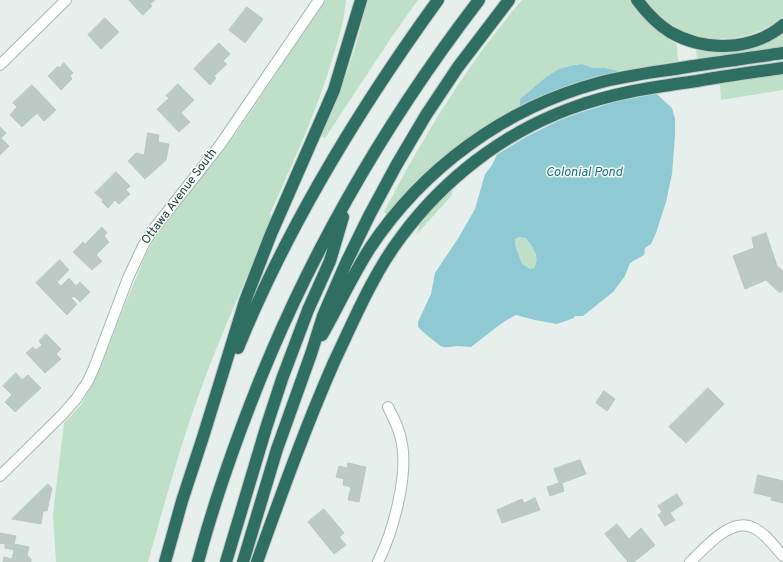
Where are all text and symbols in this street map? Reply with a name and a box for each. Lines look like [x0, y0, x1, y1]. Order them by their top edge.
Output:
street label: Ottawa Avenue South [139, 146, 221, 248]
water label: Colonial Pond [546, 165, 622, 181]

